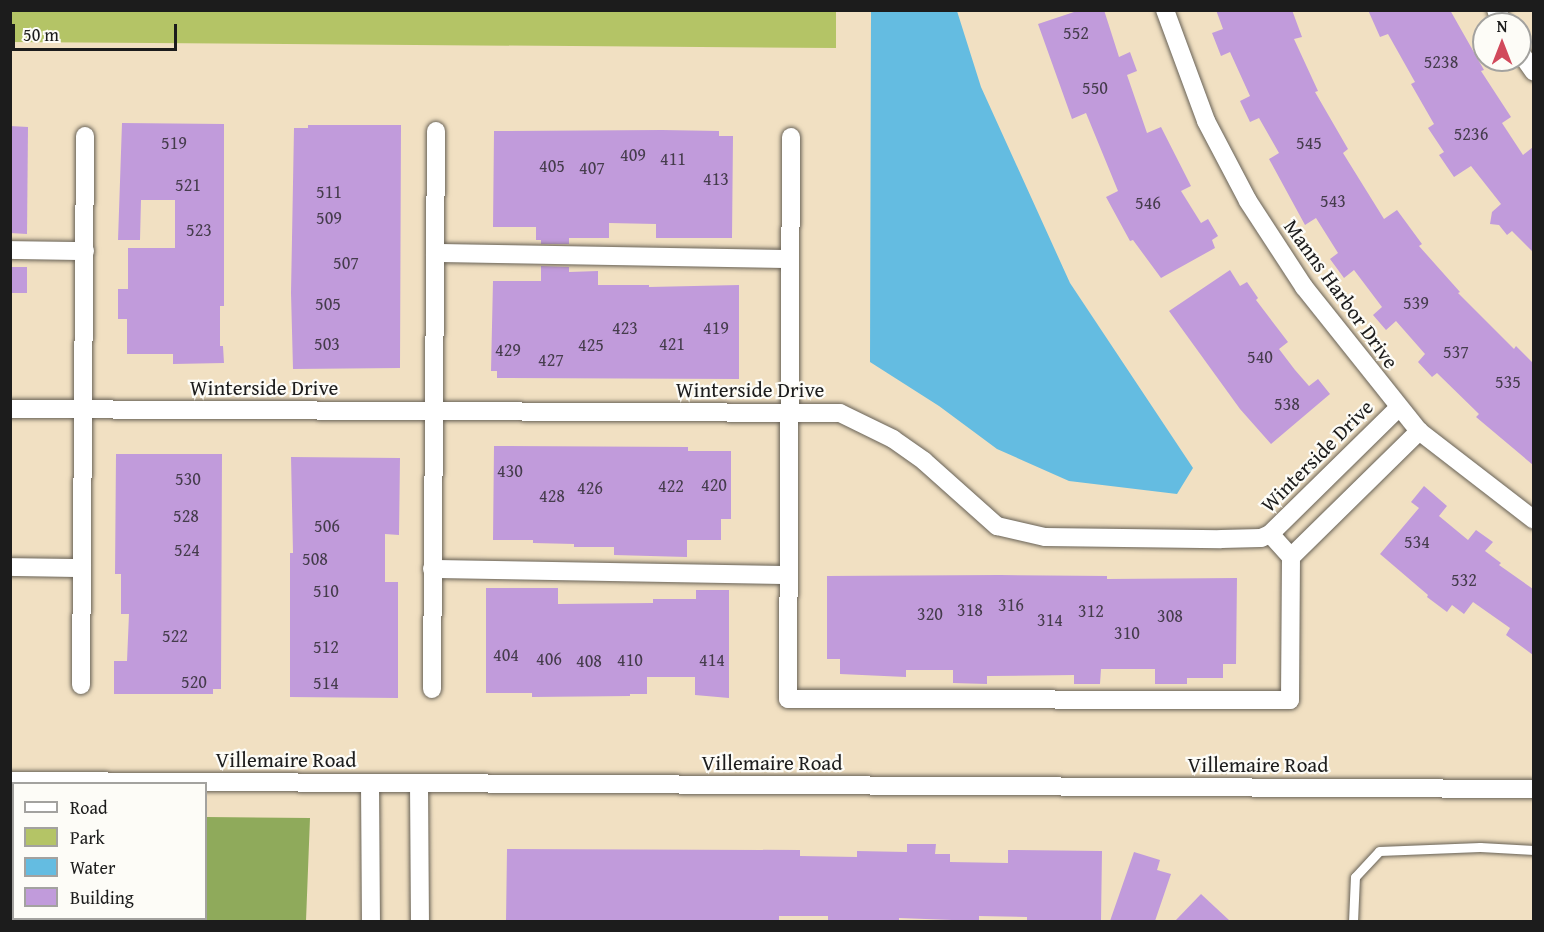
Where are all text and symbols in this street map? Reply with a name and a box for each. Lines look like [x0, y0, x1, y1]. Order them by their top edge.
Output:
scale bar [15, 12, 180, 50]
north arrow [1472, 12, 1532, 72]
text: N [1497, 14, 1507, 38]
text: 50 m [23, 21, 59, 48]
house number: 552 [1063, 22, 1089, 44]
house number: 5238 [1424, 51, 1458, 73]
house number: 550 [1082, 77, 1108, 99]
house number: 5236 [1454, 123, 1488, 145]
house number: 519 [161, 132, 187, 154]
house number: 545 [1296, 132, 1322, 154]
house number: 409 [620, 144, 646, 166]
house number: 411 [660, 148, 686, 170]
house number: 405 [539, 155, 565, 177]
house number: 407 [579, 157, 605, 179]
house number: 413 [703, 168, 729, 190]
house number: 521 [175, 174, 201, 196]
house number: 511 [316, 181, 342, 203]
house number: 543 [1320, 190, 1346, 212]
house number: 546 [1135, 192, 1161, 214]
house number: 509 [316, 207, 342, 229]
street label: Manns Harbor Drive [1278, 215, 1404, 373]
house number: 523 [186, 219, 212, 241]
house number: 507 [333, 252, 359, 274]
house number: 539 [1403, 292, 1429, 314]
house number: 505 [315, 293, 341, 315]
house number: 423 [612, 317, 638, 339]
house number: 419 [703, 317, 729, 339]
house number: 503 [314, 333, 340, 355]
house number: 421 [659, 333, 685, 355]
house number: 425 [578, 334, 604, 356]
house number: 429 [495, 339, 521, 361]
house number: 537 [1443, 341, 1469, 363]
house number: 540 [1247, 346, 1273, 368]
house number: 427 [538, 349, 564, 371]
house number: 535 [1495, 371, 1521, 393]
street label: Winterside Drive [190, 375, 338, 401]
street label: Winterside Drive [676, 377, 824, 403]
house number: 538 [1274, 393, 1300, 415]
street label: Winterside Drive [1256, 395, 1378, 517]
house number: 430 [497, 460, 523, 482]
house number: 530 [175, 468, 201, 490]
house number: 420 [701, 474, 727, 496]
house number: 422 [658, 475, 684, 497]
house number: 426 [577, 477, 603, 499]
house number: 428 [539, 485, 565, 507]
house number: 528 [173, 505, 199, 527]
house number: 506 [314, 515, 340, 537]
house number: 534 [1404, 531, 1430, 553]
house number: 524 [174, 539, 200, 561]
house number: 508 [302, 548, 328, 570]
house number: 532 [1451, 569, 1477, 591]
house number: 510 [313, 580, 339, 602]
house number: 316 [998, 594, 1024, 616]
house number: 318 [957, 599, 983, 621]
house number: 312 [1078, 600, 1104, 622]
house number: 320 [917, 603, 943, 625]
house number: 308 [1157, 605, 1183, 627]
house number: 314 [1037, 609, 1063, 631]
house number: 310 [1114, 622, 1140, 644]
house number: 522 [162, 625, 188, 647]
house number: 512 [313, 636, 339, 658]
house number: 404 [493, 644, 519, 666]
house number: 406 [536, 648, 562, 670]
house number: 410 [617, 649, 643, 671]
house number: 414 [699, 649, 725, 671]
house number: 408 [576, 650, 602, 672]
house number: 520 [181, 671, 207, 693]
house number: 514 [313, 672, 339, 694]
street label: Villemaire Road [215, 747, 357, 773]
street label: Villemaire Road [701, 750, 843, 776]
street label: Villemaire Road [1187, 752, 1329, 778]
legend [12, 782, 207, 920]
text: Road [70, 794, 108, 821]
text: Park [70, 824, 105, 851]
text: Water [70, 854, 115, 881]
text: Building [70, 884, 134, 911]

